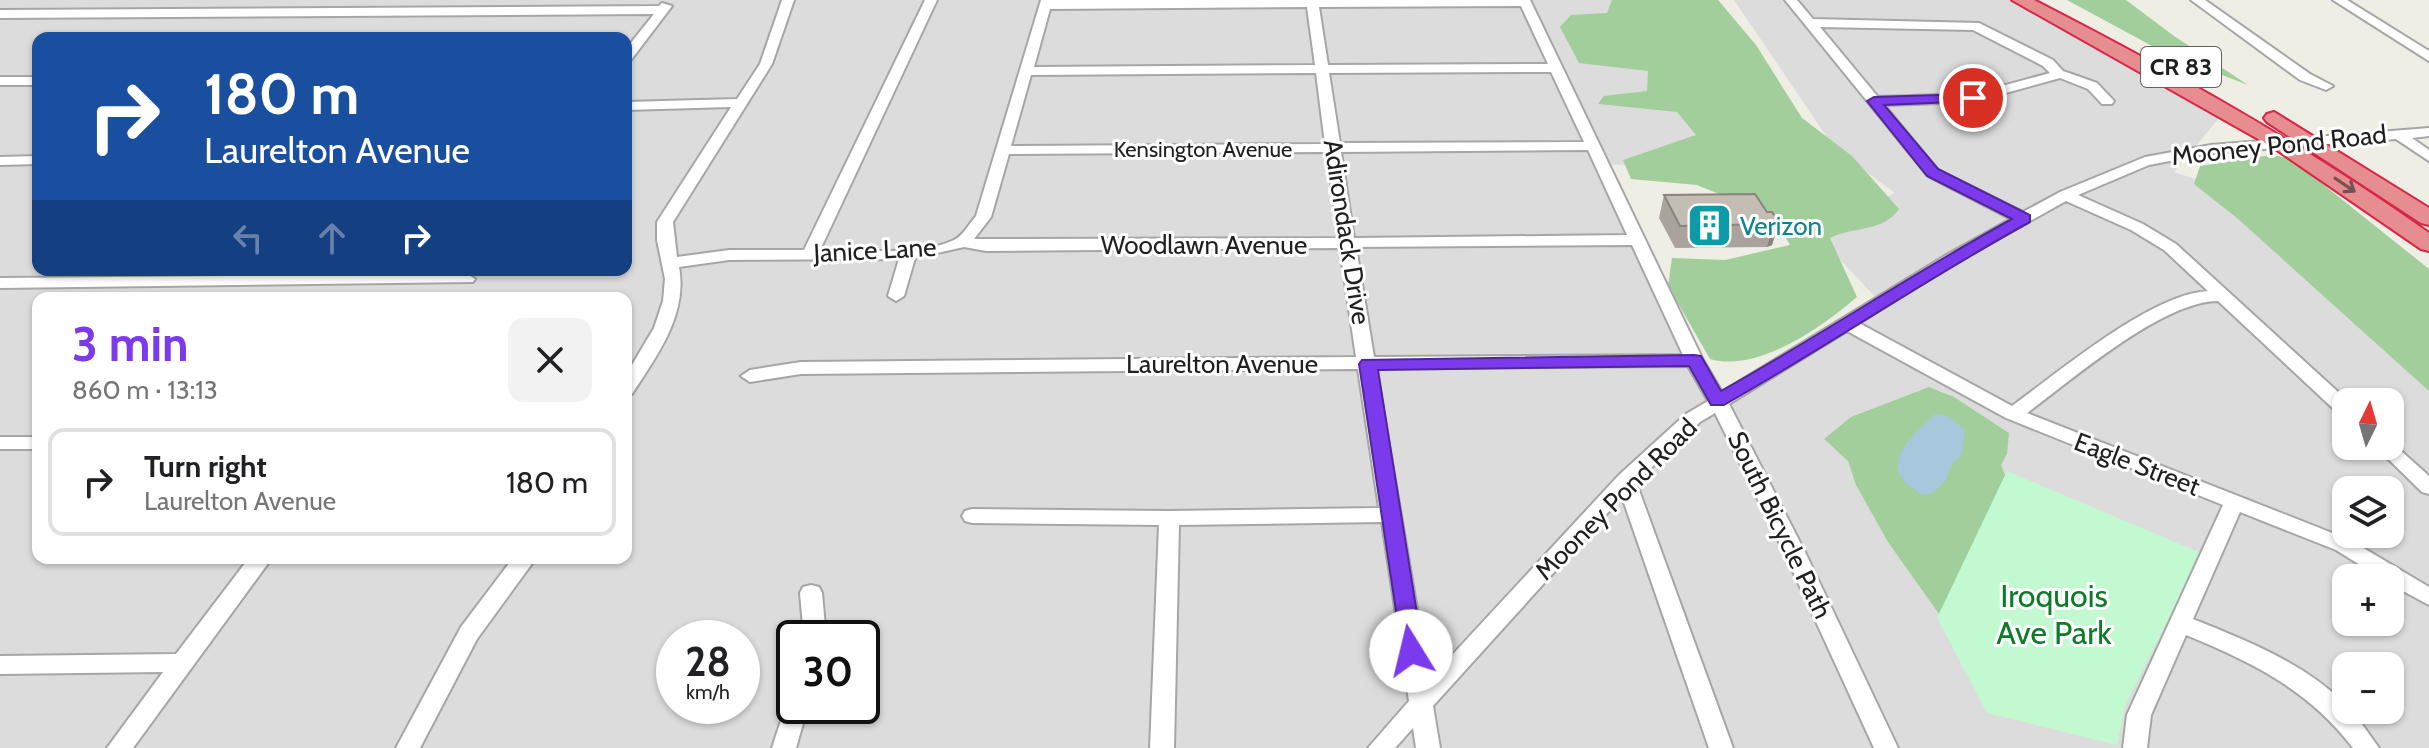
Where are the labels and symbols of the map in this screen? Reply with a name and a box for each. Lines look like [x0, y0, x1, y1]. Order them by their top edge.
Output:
road number: CR 83 [2141, 47, 2221, 87]
pin [1939, 64, 2007, 132]
street label: Mooney Pond Road [2170, 118, 2388, 172]
street label: Kensington Avenue [1114, 136, 1292, 163]
street label: Adirondack Drive [1317, 137, 1377, 327]
one-way arrow [2334, 177, 2356, 193]
building icon: Verizon [1685, 202, 1733, 250]
place label: Verizon [1740, 210, 1822, 242]
street label: Woodlawn Avenue [1101, 229, 1307, 261]
street label: Janice Lane [812, 231, 937, 269]
street label: Laurelton Avenue [1126, 348, 1318, 380]
north arrow [2332, 388, 2404, 460]
street label: Mooney Pond Road [1528, 411, 1704, 587]
street label: Eagle Street [2070, 425, 2204, 503]
street label: South Bicycle Path [1721, 426, 1839, 624]
park label: Iroquois Ave Park [1996, 576, 2112, 652]
position arrow [1369, 609, 1453, 693]
speed limit sign: 30 [776, 620, 880, 724]

